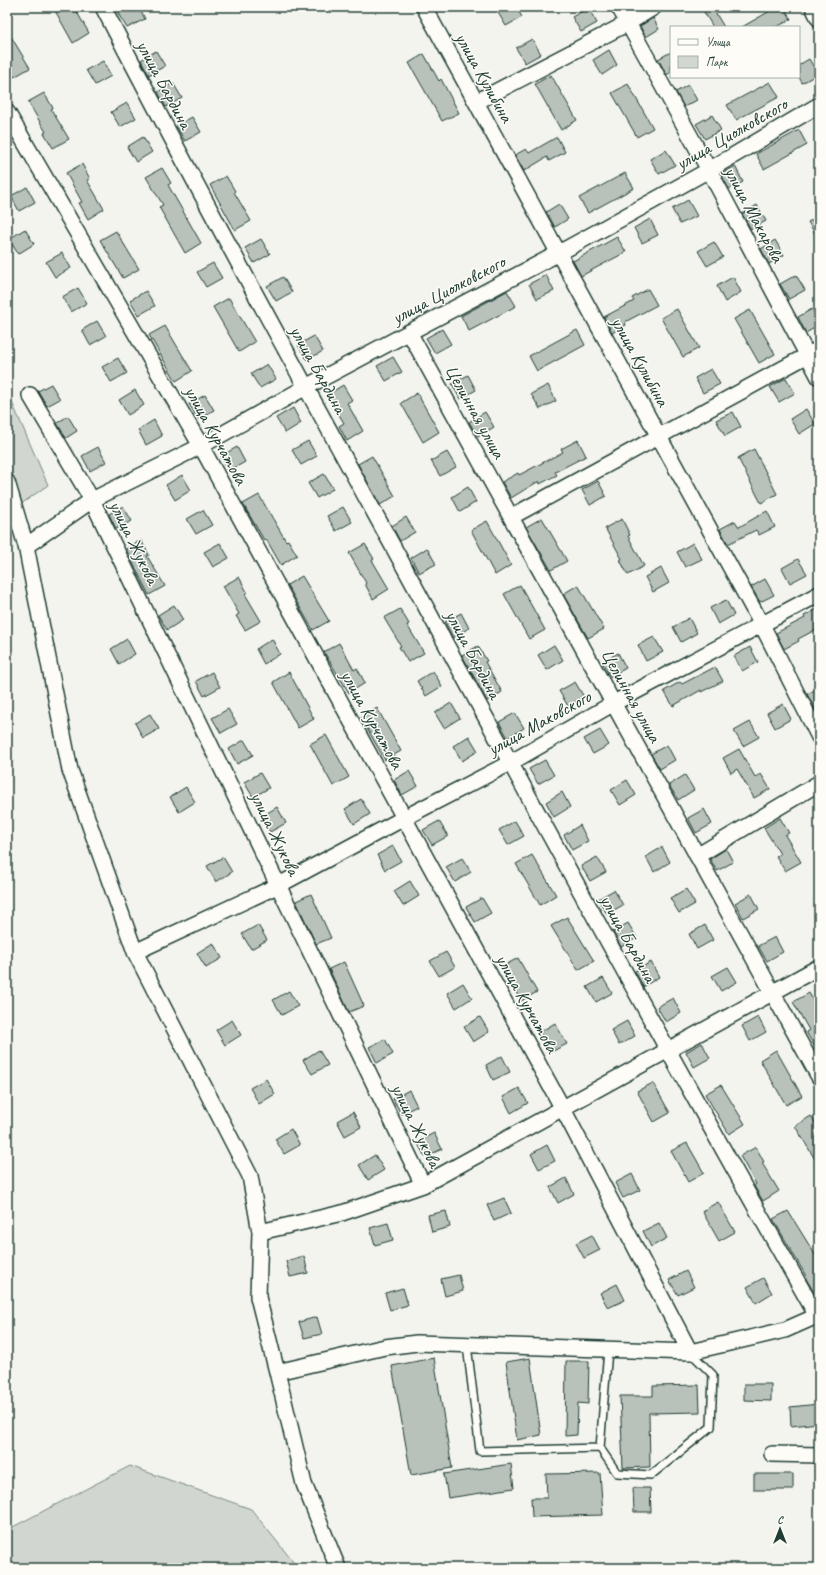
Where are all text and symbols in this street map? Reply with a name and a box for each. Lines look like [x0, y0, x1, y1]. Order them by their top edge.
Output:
legend [670, 26, 800, 78]
street label: улица Кулибина [449, 27, 520, 128]
text: Улица [706, 34, 731, 50]
street label: улица Бардина [130, 35, 198, 135]
text: Парк [706, 54, 729, 70]
street label: улица Циолковского [671, 91, 794, 176]
street label: улица Макарова [718, 161, 790, 268]
street label: улица Циолковского [387, 249, 511, 330]
street label: улица Кулибина [605, 311, 676, 412]
street label: улица Бардина [284, 320, 353, 420]
street label: Целинная улица [439, 360, 512, 464]
street label: улица Курчатова [179, 381, 254, 491]
street label: улица Жукова [103, 496, 166, 590]
street label: улица Бардина [439, 605, 507, 705]
street label: Целинная улица [595, 644, 668, 748]
street label: улица Курчатова [335, 665, 410, 775]
street label: улица Маковского [483, 684, 596, 762]
street label: улица Жукова [244, 787, 307, 881]
street label: улица Бардина [594, 889, 663, 989]
street label: улица Курчатова [490, 949, 565, 1059]
street label: улица Жукова [385, 1079, 448, 1173]
north arrow [760, 1509, 800, 1549]
text: С [777, 1512, 784, 1526]

